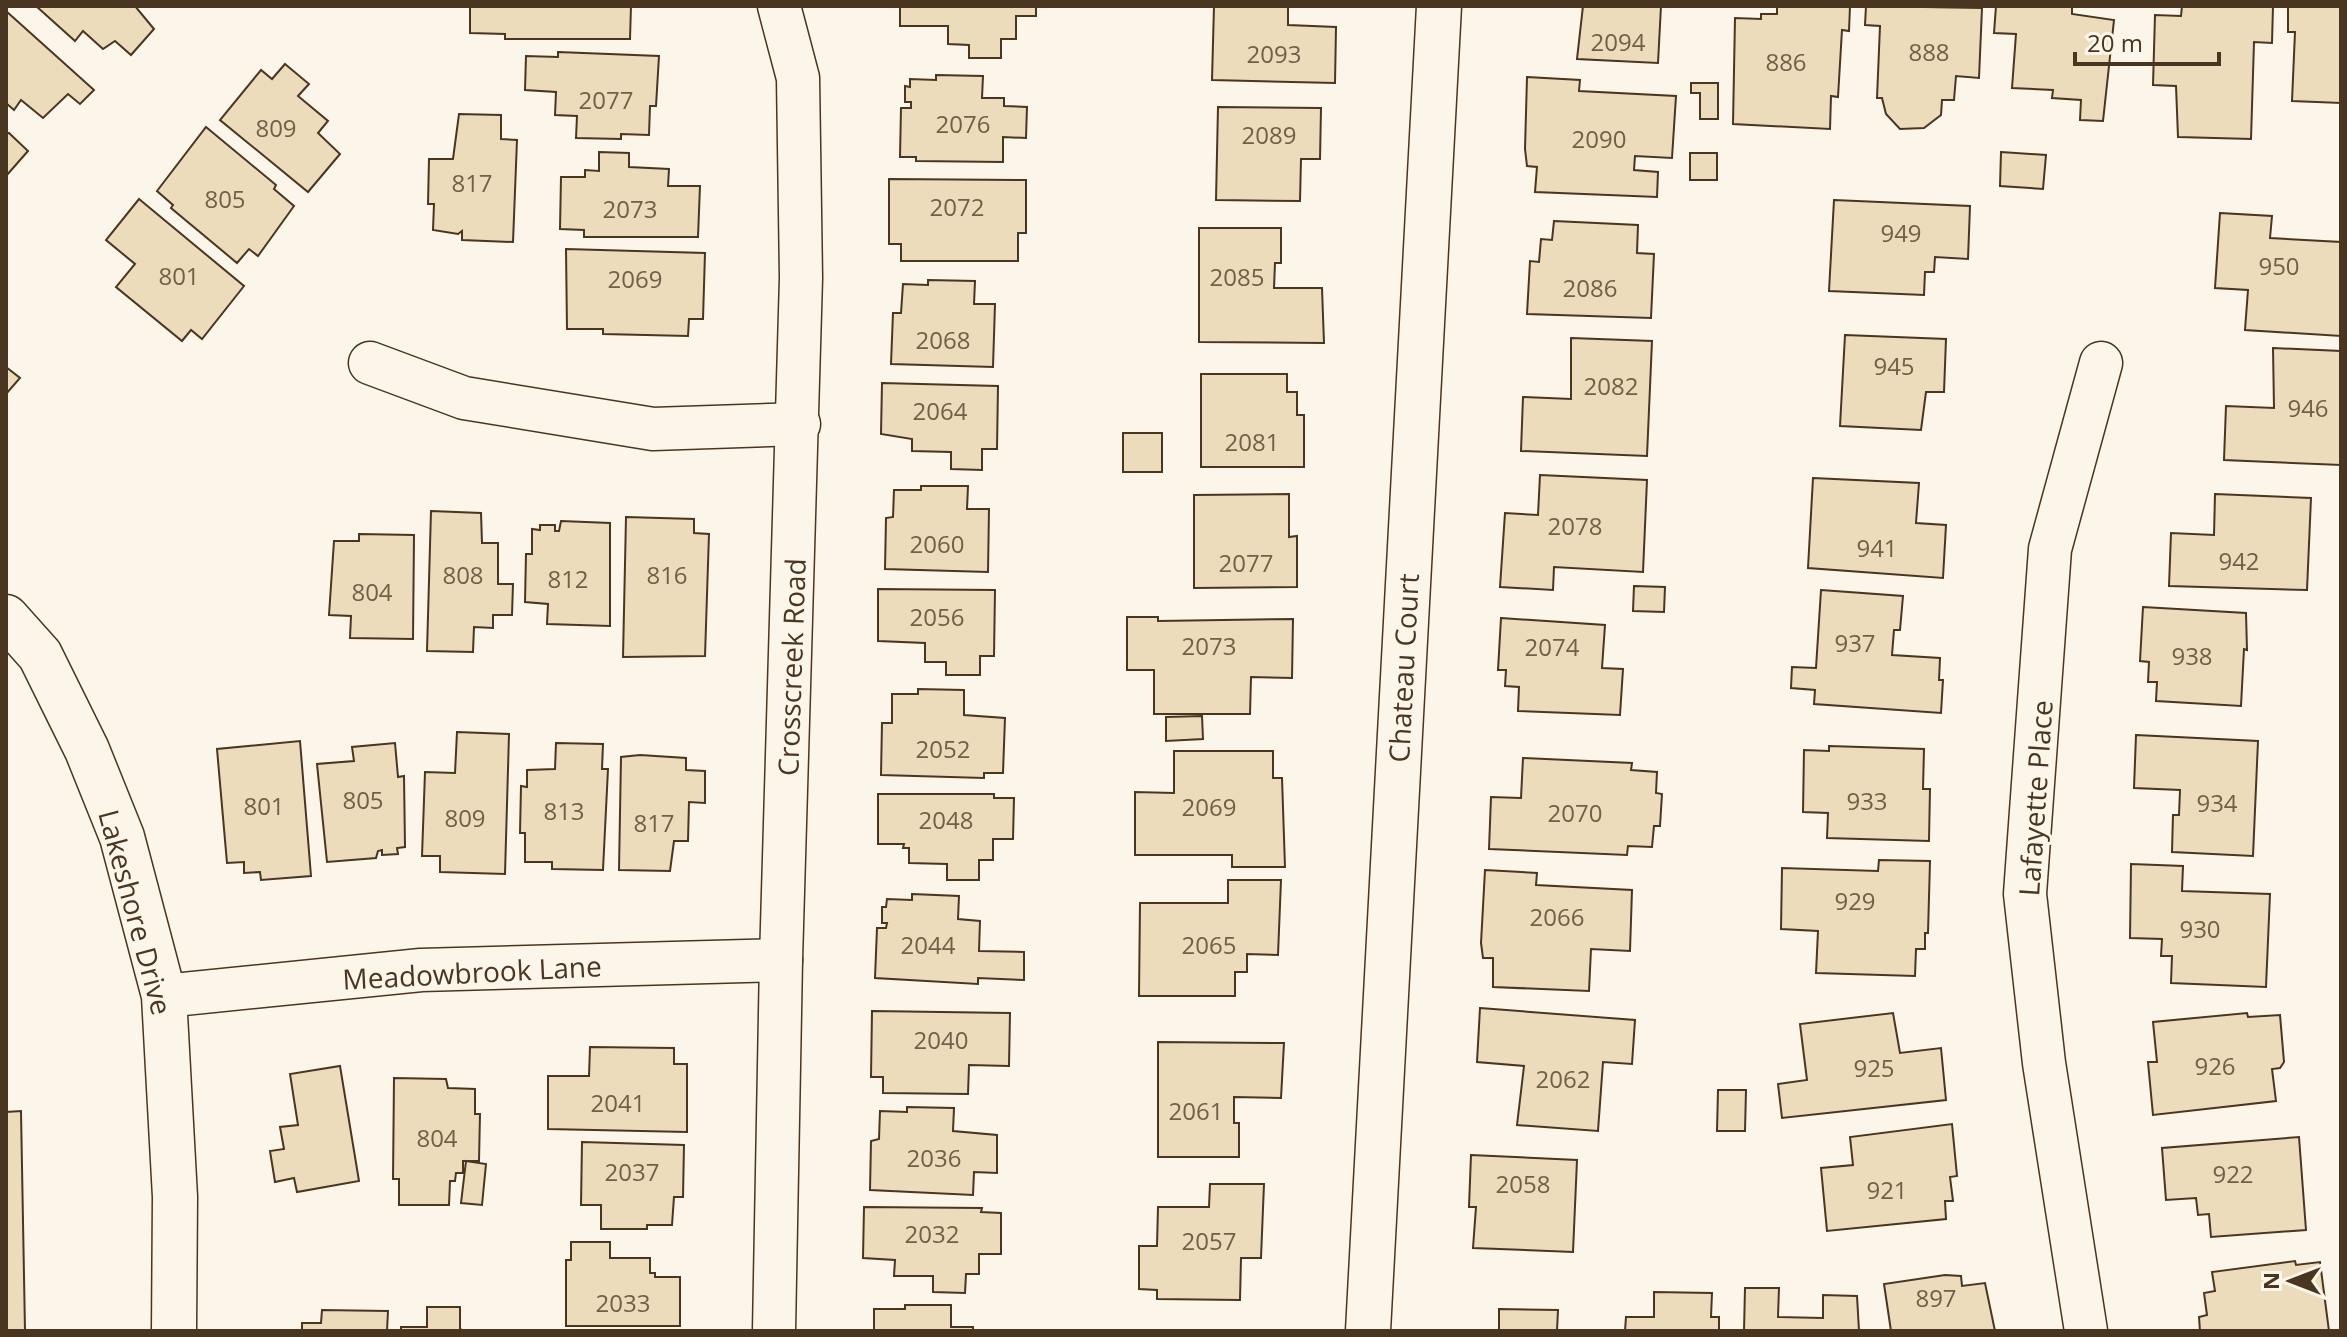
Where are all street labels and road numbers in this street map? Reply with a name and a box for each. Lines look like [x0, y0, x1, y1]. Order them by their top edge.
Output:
street label: Crosscreek Road [768, 558, 814, 776]
street label: Chateau Court [1379, 573, 1427, 763]
street label: Lafayette Place [2009, 699, 2061, 897]
street label: Lakeshore Drive [90, 805, 182, 1019]
street label: Meadowbrook Lane [341, 946, 603, 998]

